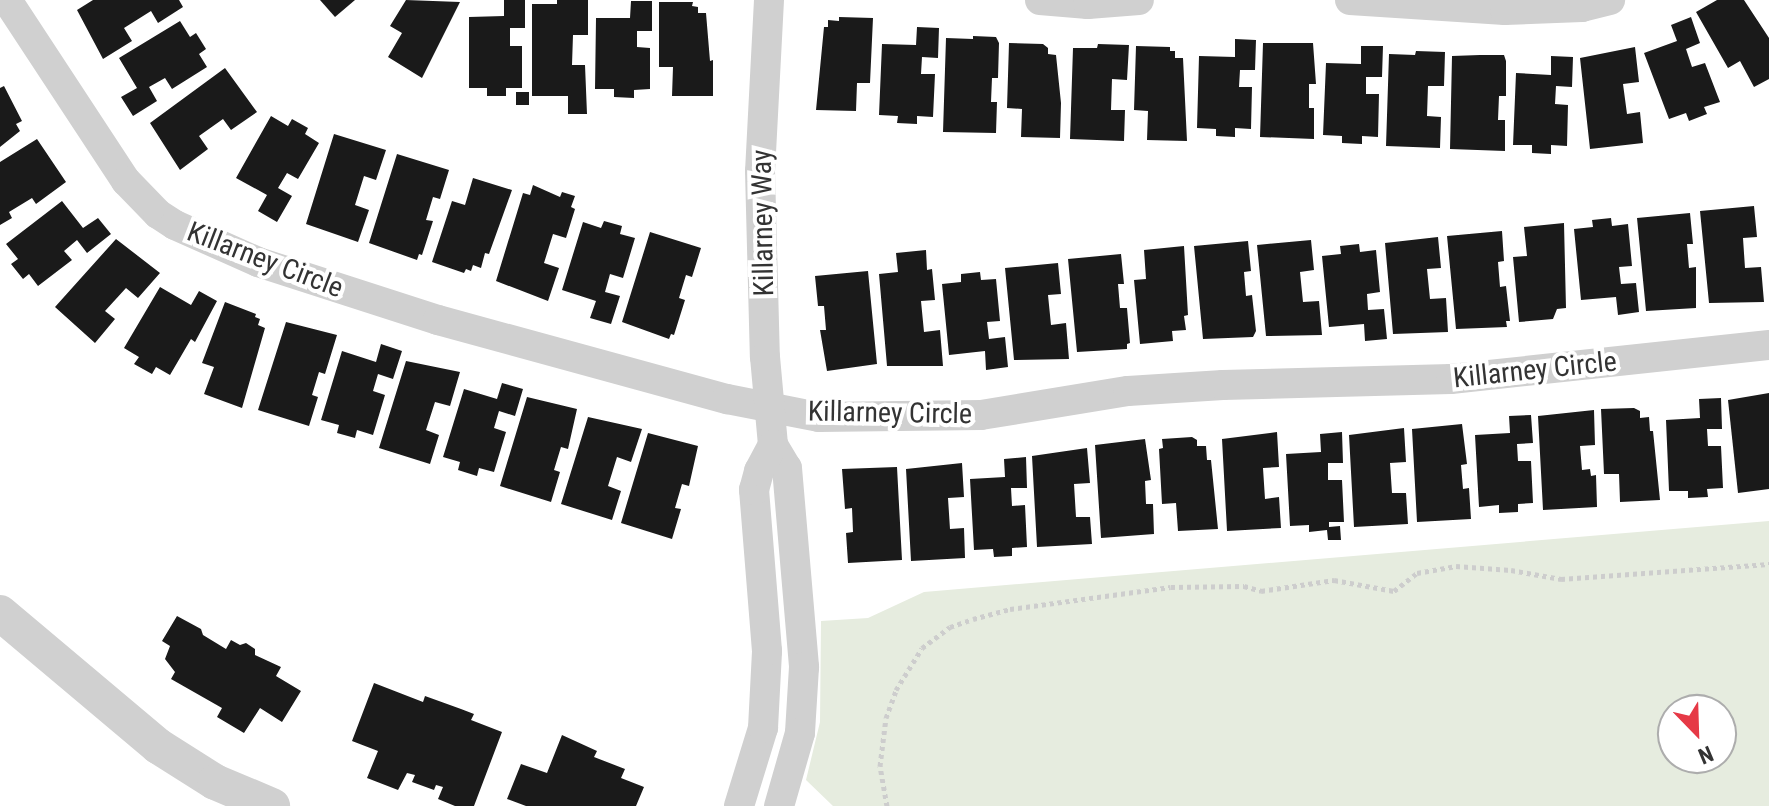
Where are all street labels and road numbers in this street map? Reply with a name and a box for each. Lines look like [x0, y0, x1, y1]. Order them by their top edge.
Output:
street label: Killarney Way [745, 149, 781, 297]
street label: Killarney Circle [182, 215, 348, 305]
street label: Killarney Circle [1452, 345, 1618, 395]
street label: Killarney Circle [808, 395, 972, 431]

